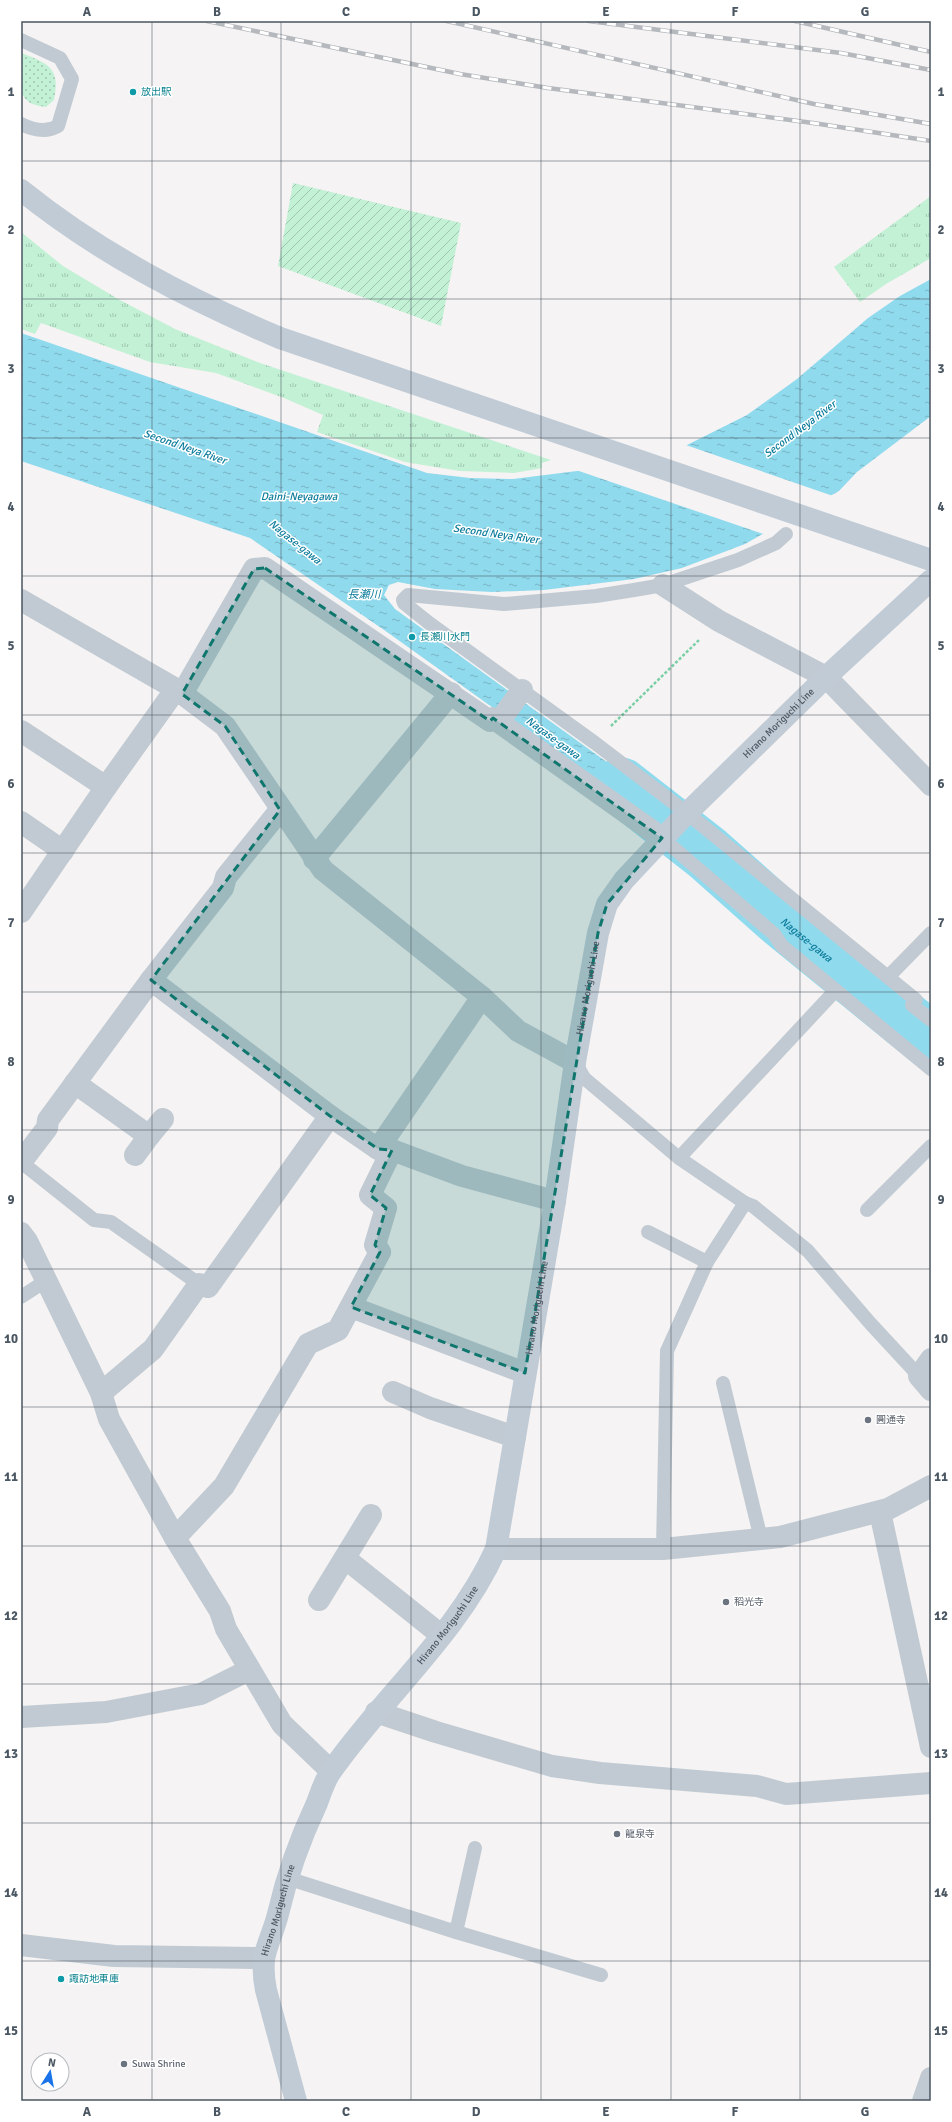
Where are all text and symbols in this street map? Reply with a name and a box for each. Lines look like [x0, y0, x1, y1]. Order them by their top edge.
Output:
text: A [83, 4, 92, 20]
text: B [213, 4, 221, 20]
text: C [342, 4, 350, 20]
text: D [472, 4, 481, 20]
text: E [602, 4, 610, 20]
text: F [732, 4, 739, 20]
text: G [861, 4, 869, 20]
text: 1 [7, 84, 15, 100]
text: 1 [937, 84, 945, 100]
place label: 放出駅 [141, 86, 172, 98]
marker: 放出駅 [128, 87, 138, 97]
text: 2 [7, 222, 15, 238]
text: 2 [937, 222, 945, 238]
text: 3 [7, 361, 15, 377]
text: 3 [937, 361, 945, 377]
water label: Second Neya River [762, 397, 840, 460]
water label: Second Neya River [142, 427, 230, 468]
water label: Daini-Neyagawa [261, 490, 338, 503]
text: 4 [7, 499, 15, 515]
text: 4 [937, 499, 945, 515]
water label: Nagase-gawa [266, 517, 324, 567]
water label: Second Neya River [452, 522, 542, 547]
water label: 長瀬川 [348, 588, 381, 601]
place label: 長瀬川水門 [420, 631, 470, 643]
marker: 長瀬川水門 [407, 632, 417, 642]
text: 5 [7, 638, 15, 654]
text: 5 [937, 638, 945, 654]
street label: Hirano Moriguchi Line [741, 686, 817, 761]
water label: Nagase-gawa [524, 714, 583, 762]
text: 6 [7, 776, 15, 792]
text: 6 [937, 776, 945, 792]
water label: Nagase-gawa [778, 914, 836, 965]
text: 7 [7, 915, 15, 931]
text: 7 [937, 915, 945, 931]
street label: Hirano Moriguchi Line [574, 940, 602, 1036]
text: 8 [7, 1054, 15, 1070]
text: 8 [937, 1054, 945, 1070]
text: 9 [7, 1192, 15, 1208]
text: 9 [937, 1192, 945, 1208]
street label: Hirano Moriguchi Line [523, 1260, 551, 1356]
text: 10 [4, 1331, 18, 1347]
text: 10 [934, 1331, 948, 1347]
place label: 圓通寺 [876, 1414, 906, 1426]
marker: 圓通寺 [863, 1415, 873, 1425]
text: 11 [4, 1469, 18, 1485]
text: 11 [934, 1469, 948, 1485]
street label: Hirano Moriguchi Line [415, 1584, 481, 1667]
place label: 稻光寺 [734, 1596, 764, 1608]
marker: 稻光寺 [721, 1597, 731, 1607]
text: 12 [4, 1608, 18, 1624]
text: 12 [934, 1608, 948, 1624]
text: 13 [4, 1746, 18, 1762]
text: 13 [934, 1746, 948, 1762]
place label: 龍泉寺 [625, 1828, 655, 1840]
marker: 龍泉寺 [612, 1829, 622, 1839]
street label: Hirano Moriguchi Line [259, 1863, 298, 1957]
text: 14 [4, 1885, 18, 1901]
text: 14 [934, 1885, 948, 1901]
place label: 諏訪地車庫 [69, 1973, 119, 1985]
marker: 諏訪地車庫 [56, 1974, 66, 1984]
text: 15 [4, 2023, 18, 2039]
text: 15 [934, 2023, 948, 2039]
north arrow [30, 2052, 70, 2092]
text: N [47, 2056, 57, 2070]
place label: Suwa Shrine [132, 2058, 185, 2070]
marker: Suwa Shrine [119, 2059, 129, 2069]
text: A [83, 2104, 92, 2120]
text: B [213, 2104, 221, 2120]
text: C [342, 2104, 350, 2120]
text: D [472, 2104, 481, 2120]
text: E [602, 2104, 610, 2120]
text: F [732, 2104, 739, 2120]
text: G [861, 2104, 869, 2120]

